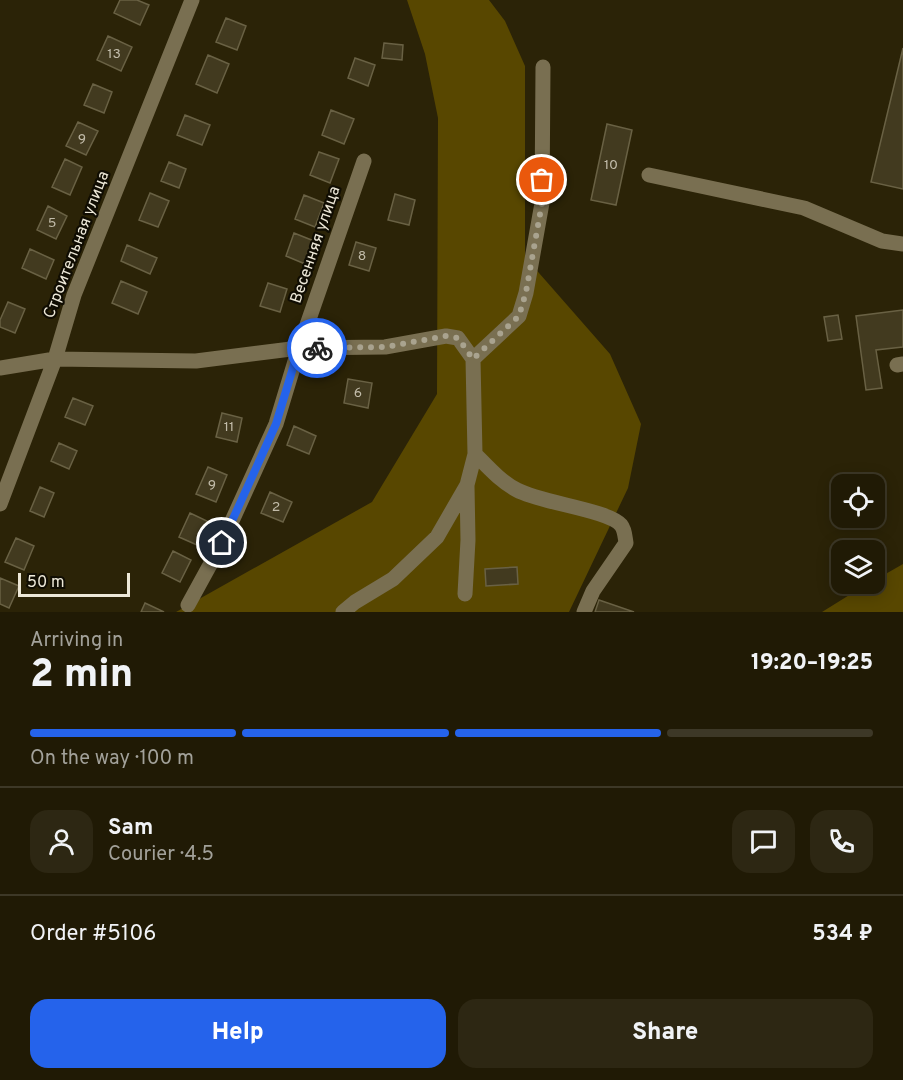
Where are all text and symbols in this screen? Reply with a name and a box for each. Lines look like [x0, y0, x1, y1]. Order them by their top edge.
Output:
house number: 13 [107, 46, 121, 63]
house number: 9 [78, 131, 86, 148]
pin [516, 154, 567, 205]
house number: 10 [604, 157, 618, 174]
icon: bag [525, 163, 558, 196]
street label: Строительная улица [40, 168, 114, 322]
street label: Весенняя улица [287, 184, 345, 306]
house number: 5 [48, 215, 56, 232]
house number: 8 [358, 248, 366, 265]
courier [287, 318, 347, 378]
icon: bike [301, 332, 334, 365]
house number: 6 [354, 385, 362, 402]
house number: 11 [224, 419, 234, 436]
map controls [831, 474, 885, 594]
button: locate [831, 474, 885, 528]
house number: 9 [208, 477, 216, 494]
house number: 2 [272, 499, 280, 516]
pin [196, 517, 247, 568]
icon: home [205, 526, 238, 559]
button: layers [831, 540, 885, 594]
scale bar [18, 570, 130, 598]
text: 50 m [27, 573, 65, 593]
text: Arriving in [30, 628, 123, 654]
text: 19:20–19:25 [751, 650, 873, 677]
text: 2 min [30, 652, 133, 701]
text: On the way · 100 m [30, 746, 194, 772]
button: person [30, 810, 93, 873]
button: chat [732, 810, 795, 873]
button: phone [810, 810, 873, 873]
text: Sam [108, 815, 153, 842]
text: Courier · 4.5 [108, 842, 214, 868]
text: Order #5106 [30, 921, 156, 948]
text: 534 ₽ [812, 921, 873, 948]
button: Help [30, 999, 446, 1068]
button: Share [458, 999, 873, 1068]

